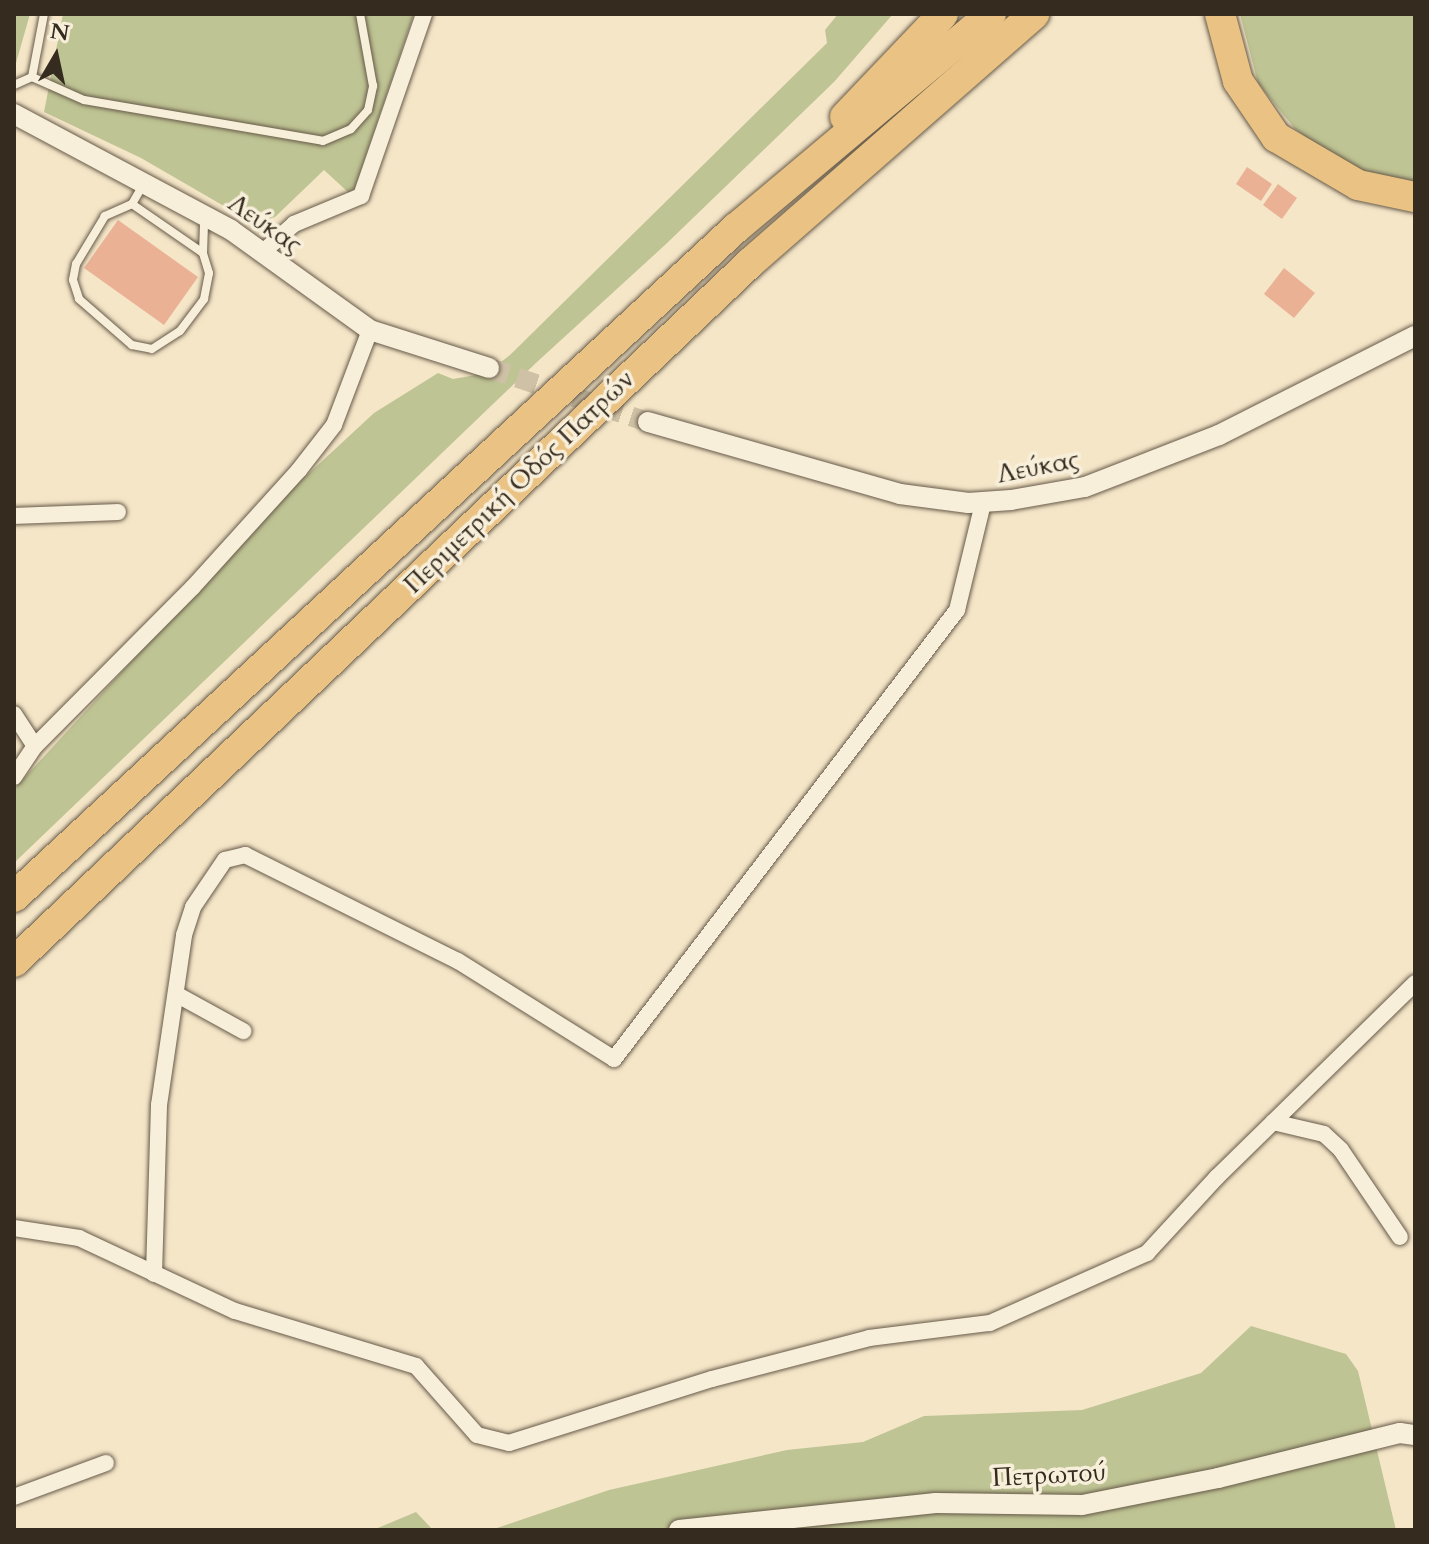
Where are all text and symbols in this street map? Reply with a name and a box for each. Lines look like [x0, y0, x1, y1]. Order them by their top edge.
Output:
north arrow [16, 16, 96, 96]
text: N [48, 16, 72, 49]
street label: Λεύκας [222, 187, 308, 261]
street label: Περιμετρική Οδός Πατρών [397, 364, 641, 600]
street label: Λεύκας [994, 444, 1082, 490]
street label: Πετρωτού [991, 1456, 1107, 1494]

